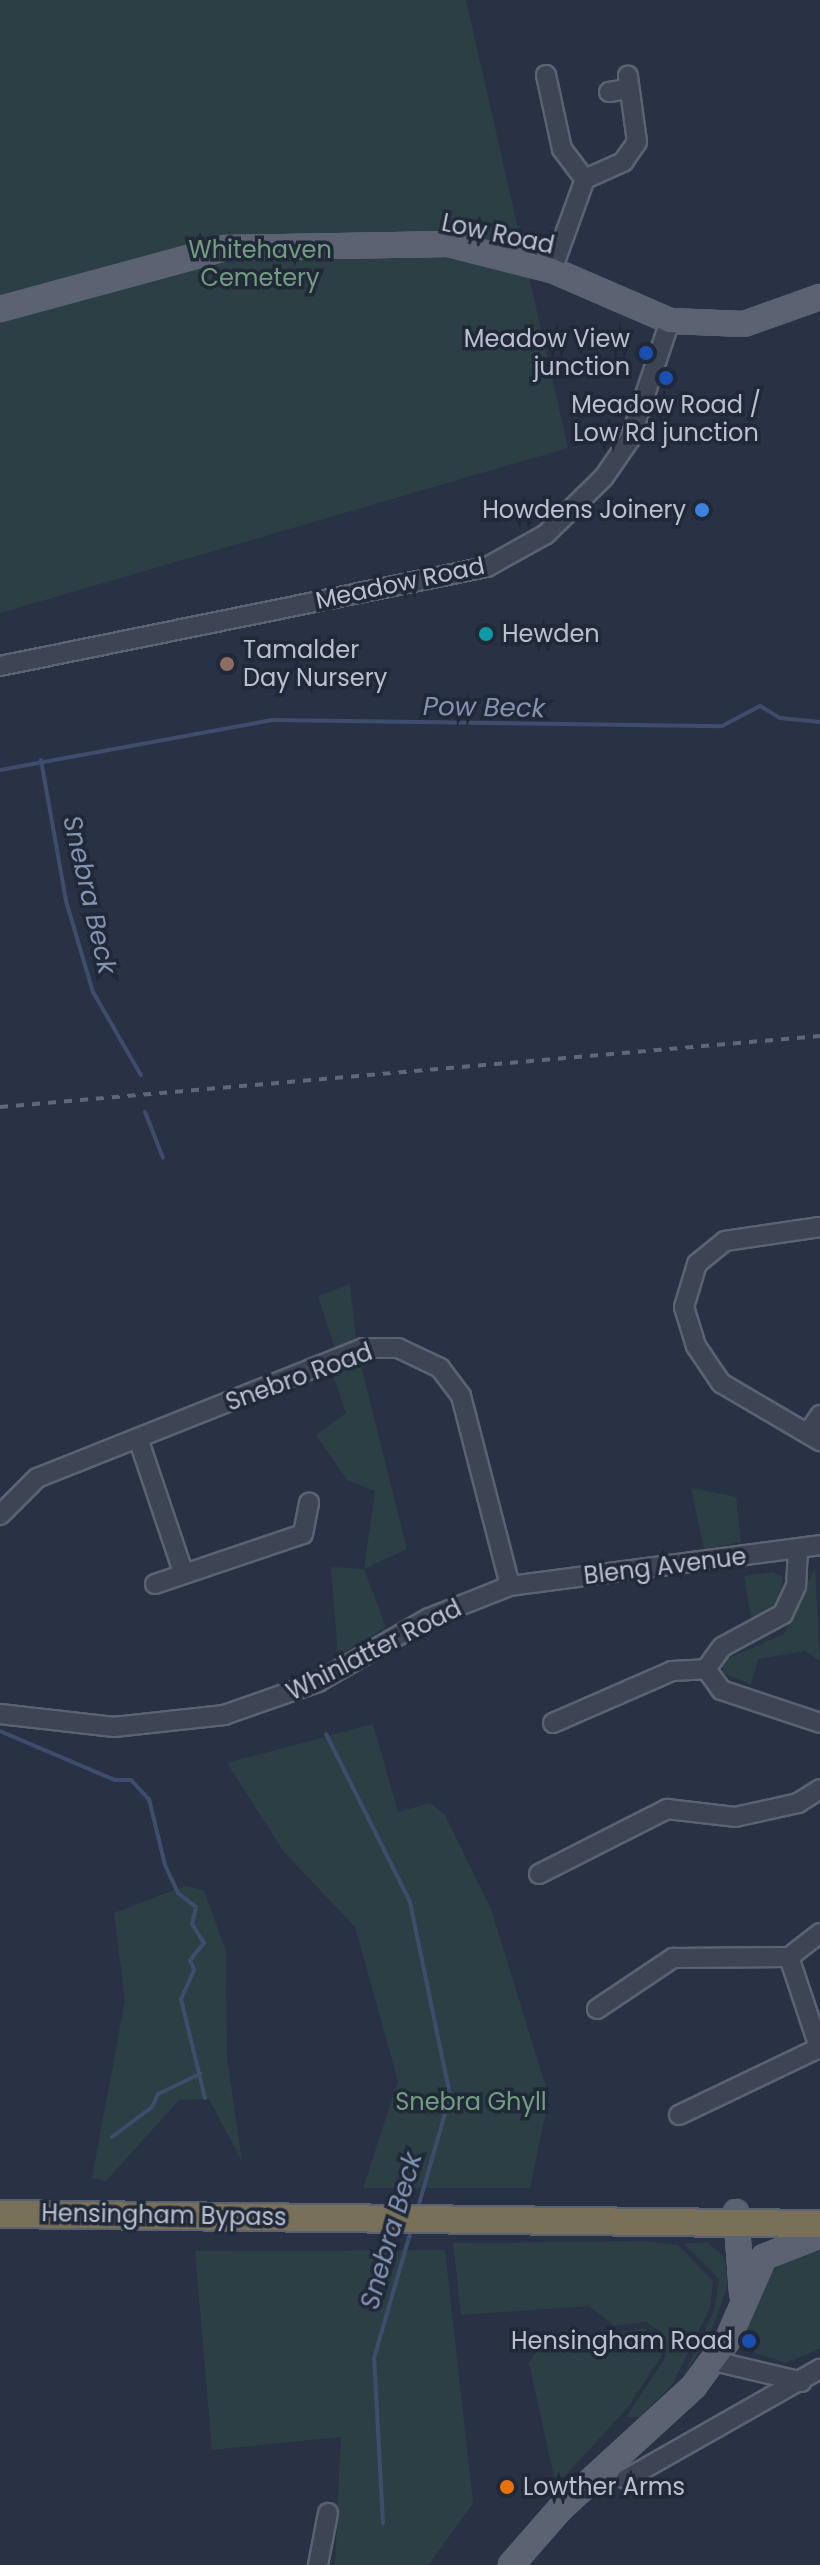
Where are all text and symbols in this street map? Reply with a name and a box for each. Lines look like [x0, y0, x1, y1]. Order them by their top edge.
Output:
street label: Low Road [439, 208, 557, 260]
park label: Whitehaven Cemetery [188, 236, 332, 292]
place label: Meadow View junction [464, 325, 630, 381]
marker: Meadow View junction [637, 344, 655, 362]
marker: Meadow Road / Low Rd junction [657, 369, 675, 387]
place label: Meadow Road / Low Rd junction [571, 391, 761, 447]
place label: Howdens Joinery [482, 496, 686, 524]
marker: Howdens Joinery [693, 501, 711, 519]
street label: Meadow Road [313, 551, 487, 615]
place label: Hewden [502, 620, 600, 648]
marker: Hewden [477, 625, 495, 643]
place label: Tamalder Day Nursery [243, 636, 387, 692]
marker: Tamalder Day Nursery [218, 655, 236, 673]
water label: Pow Beck [423, 691, 545, 725]
water label: Snebra Beck [56, 813, 122, 977]
street label: Snebro Road [222, 1337, 376, 1417]
street label: Bleng Avenue [582, 1542, 748, 1590]
street label: Whinlatter Road [282, 1594, 466, 1706]
park label: Snebra Ghyll [395, 2088, 547, 2116]
water label: Snebra Beck [355, 2149, 429, 2313]
street label: Hensingham Bypass [41, 2198, 287, 2232]
place label: Hensingham Road [511, 2327, 733, 2355]
marker: Hensingham Road [740, 2332, 758, 2350]
place label: Lowther Arms [523, 2473, 685, 2501]
marker: Lowther Arms [498, 2478, 516, 2496]

